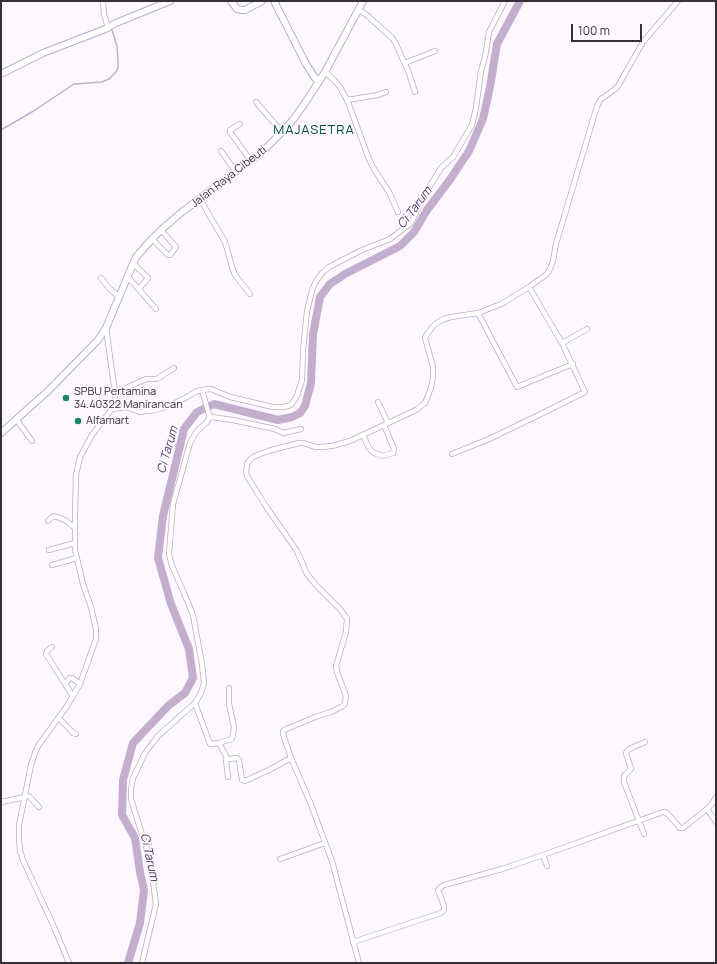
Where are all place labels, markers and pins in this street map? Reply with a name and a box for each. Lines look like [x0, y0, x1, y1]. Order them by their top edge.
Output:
place label: SPBU Pertamina 34.40322 Manirancan [74, 385, 183, 411]
marker: SPBU Pertamina 34.40322 Manirancan [61, 393, 71, 403]
place label: Alfamart [86, 414, 129, 428]
marker: Alfamart [73, 416, 83, 426]

